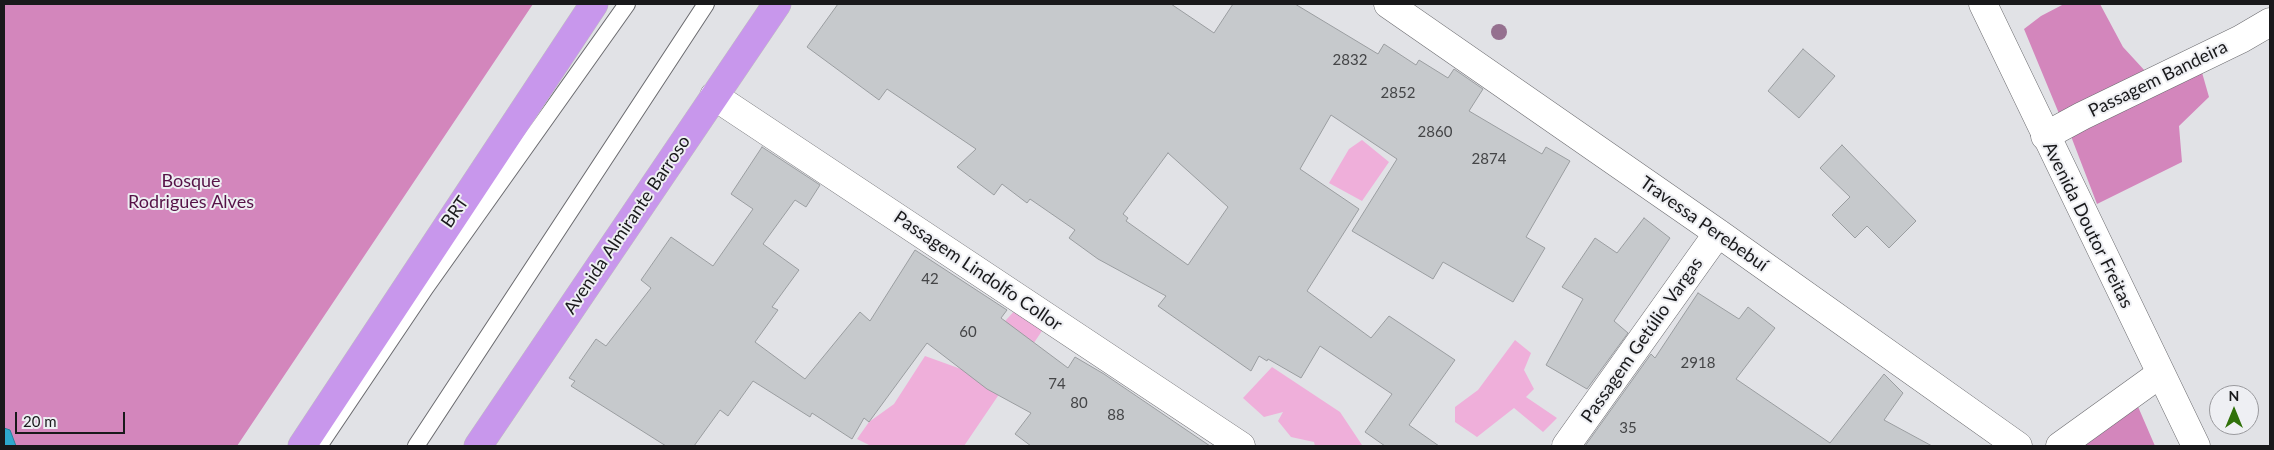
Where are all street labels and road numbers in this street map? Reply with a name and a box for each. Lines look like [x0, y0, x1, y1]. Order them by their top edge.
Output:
street label: Passagem Bandeira [2085, 36, 2231, 122]
street label: Avenida Almirante Barroso [559, 132, 695, 318]
street label: Avenida Doutor Freitas [2038, 138, 2138, 312]
street label: Travessa Perebebuí [1636, 172, 1772, 276]
street label: BRT [437, 192, 473, 232]
street label: Passagem Lindolfo Collor [890, 207, 1066, 335]
street label: Passagem Getúlio Vargas [1577, 253, 1707, 427]

